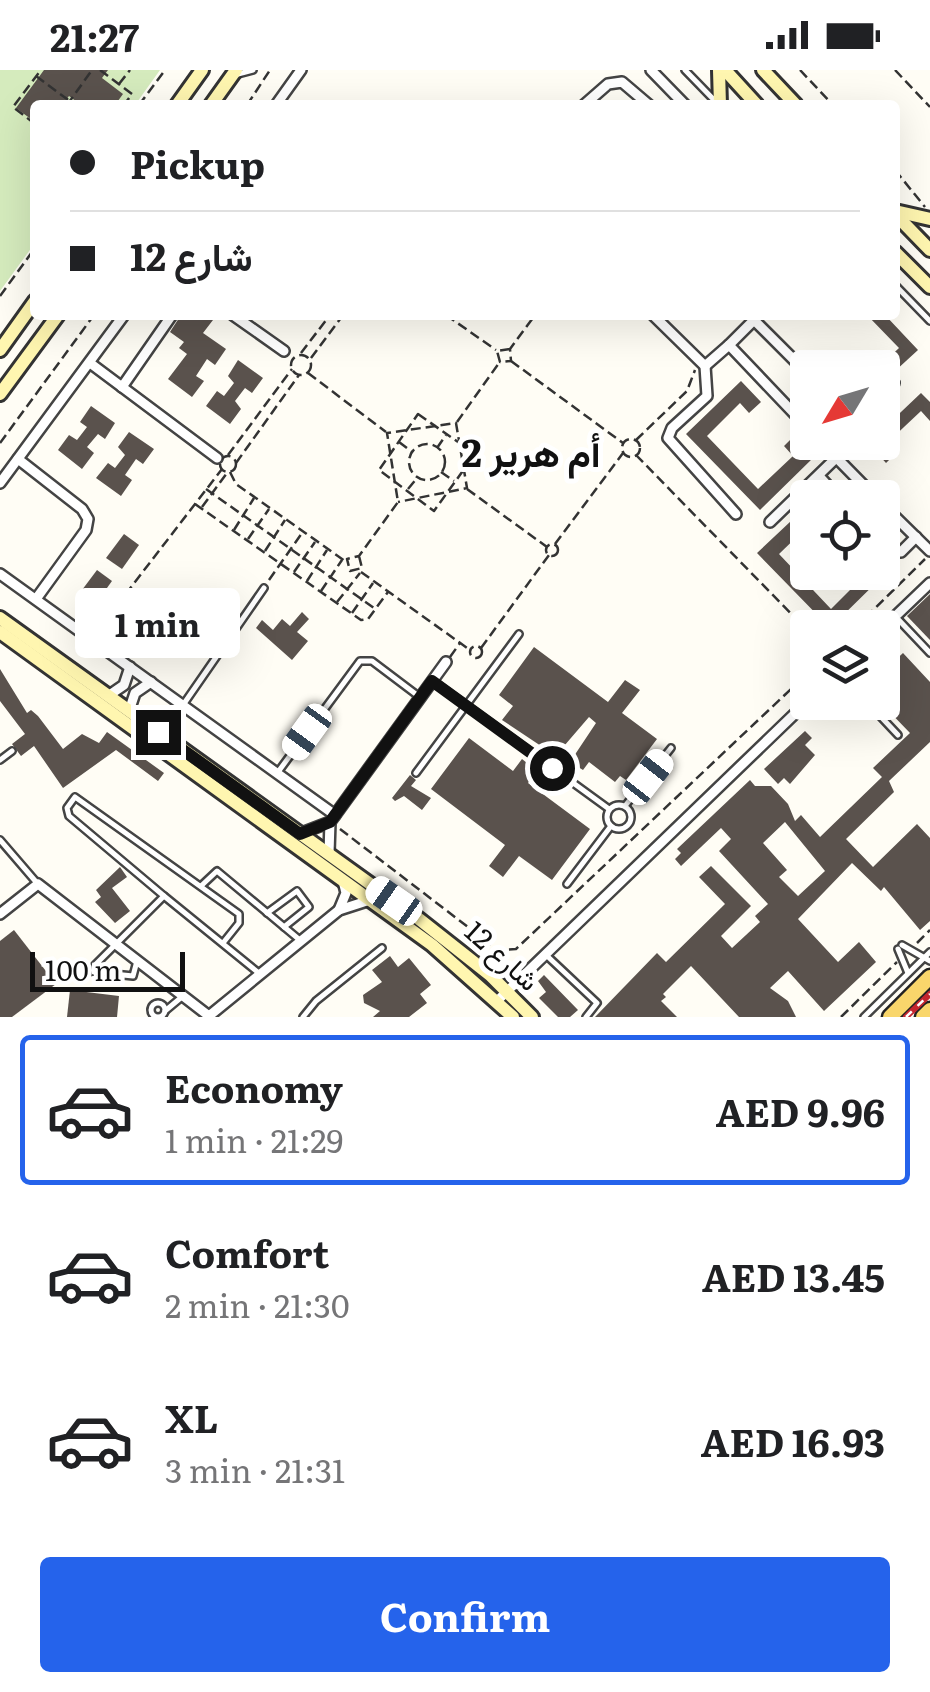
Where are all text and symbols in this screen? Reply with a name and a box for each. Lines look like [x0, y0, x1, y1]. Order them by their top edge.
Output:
text: 21:27 [50, 7, 139, 64]
text: Pickup [130, 134, 265, 191]
text: شارع 12 [130, 226, 253, 283]
north arrow [790, 350, 900, 460]
map controls [790, 350, 900, 720]
district label: أم هرير 2 [461, 422, 601, 479]
button: locate [790, 480, 900, 590]
callout: 1 min [76, 587, 240, 657]
text: 1 min [115, 599, 200, 647]
button: layers [790, 610, 900, 720]
car [277, 699, 337, 765]
route end [136, 710, 181, 755]
car [618, 744, 678, 810]
route start [530, 746, 575, 791]
car [361, 872, 427, 930]
street label: شارع 12 [457, 910, 550, 999]
scale bar [30, 947, 185, 991]
text: 100 m [45, 948, 122, 990]
text: Economy [165, 1058, 343, 1115]
icon: car [45, 1065, 135, 1155]
text: AED 9.96 [716, 1082, 885, 1139]
text: 1 min · 21:29 [165, 1115, 343, 1163]
text: Comfort [165, 1223, 329, 1280]
icon: car [45, 1230, 135, 1320]
text: AED 13.45 [702, 1247, 885, 1304]
text: 2 min · 21:30 [165, 1280, 349, 1328]
text: XL [165, 1388, 218, 1445]
icon: car [45, 1395, 135, 1485]
text: AED 16.93 [701, 1412, 885, 1469]
text: 3 min · 21:31 [165, 1445, 345, 1493]
button: Confirm [40, 1557, 890, 1672]

